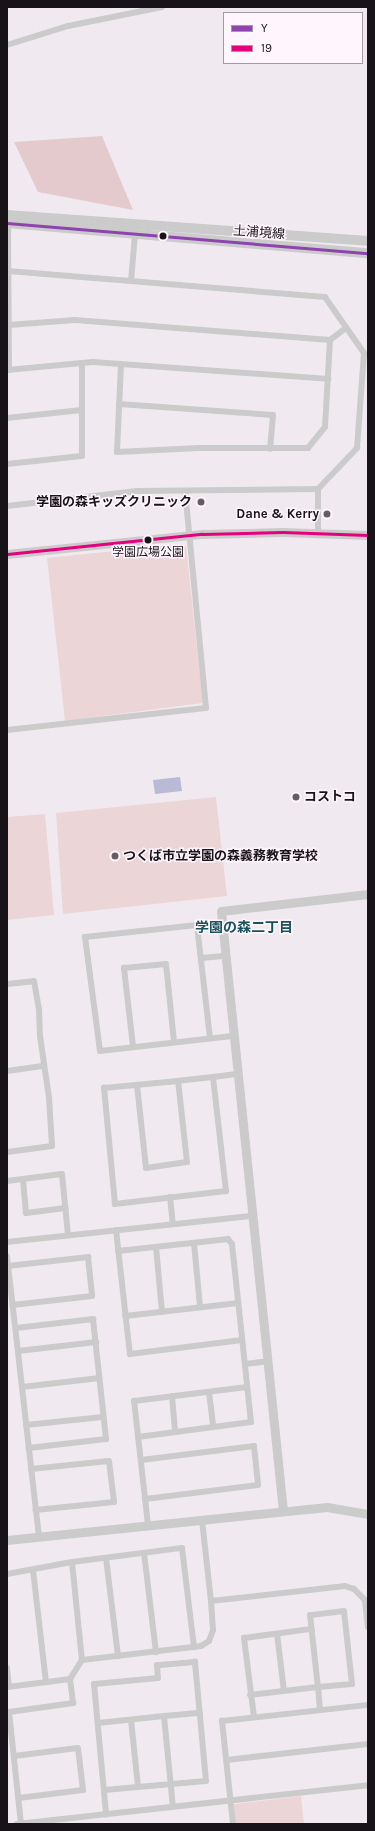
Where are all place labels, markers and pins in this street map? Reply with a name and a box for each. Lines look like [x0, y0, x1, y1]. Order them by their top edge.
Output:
unlabelled marker [158, 231, 168, 241]
place label: 学園の森キッズクリニック [36, 494, 192, 510]
marker: 学園の森キッズクリニック [195, 496, 207, 508]
place label: Dane & Kerry [236, 506, 319, 522]
marker: Dane & Kerry [322, 509, 332, 519]
marker: 学園広場公園 [143, 535, 153, 545]
place label: 学園広場公園 [112, 546, 184, 560]
place label: コストコ [304, 789, 356, 805]
marker: コストコ [291, 792, 301, 802]
place label: つくば市立学園の森義務教育学校 [123, 848, 318, 864]
marker: つくば市立学園の森義務教育学校 [110, 851, 120, 861]

